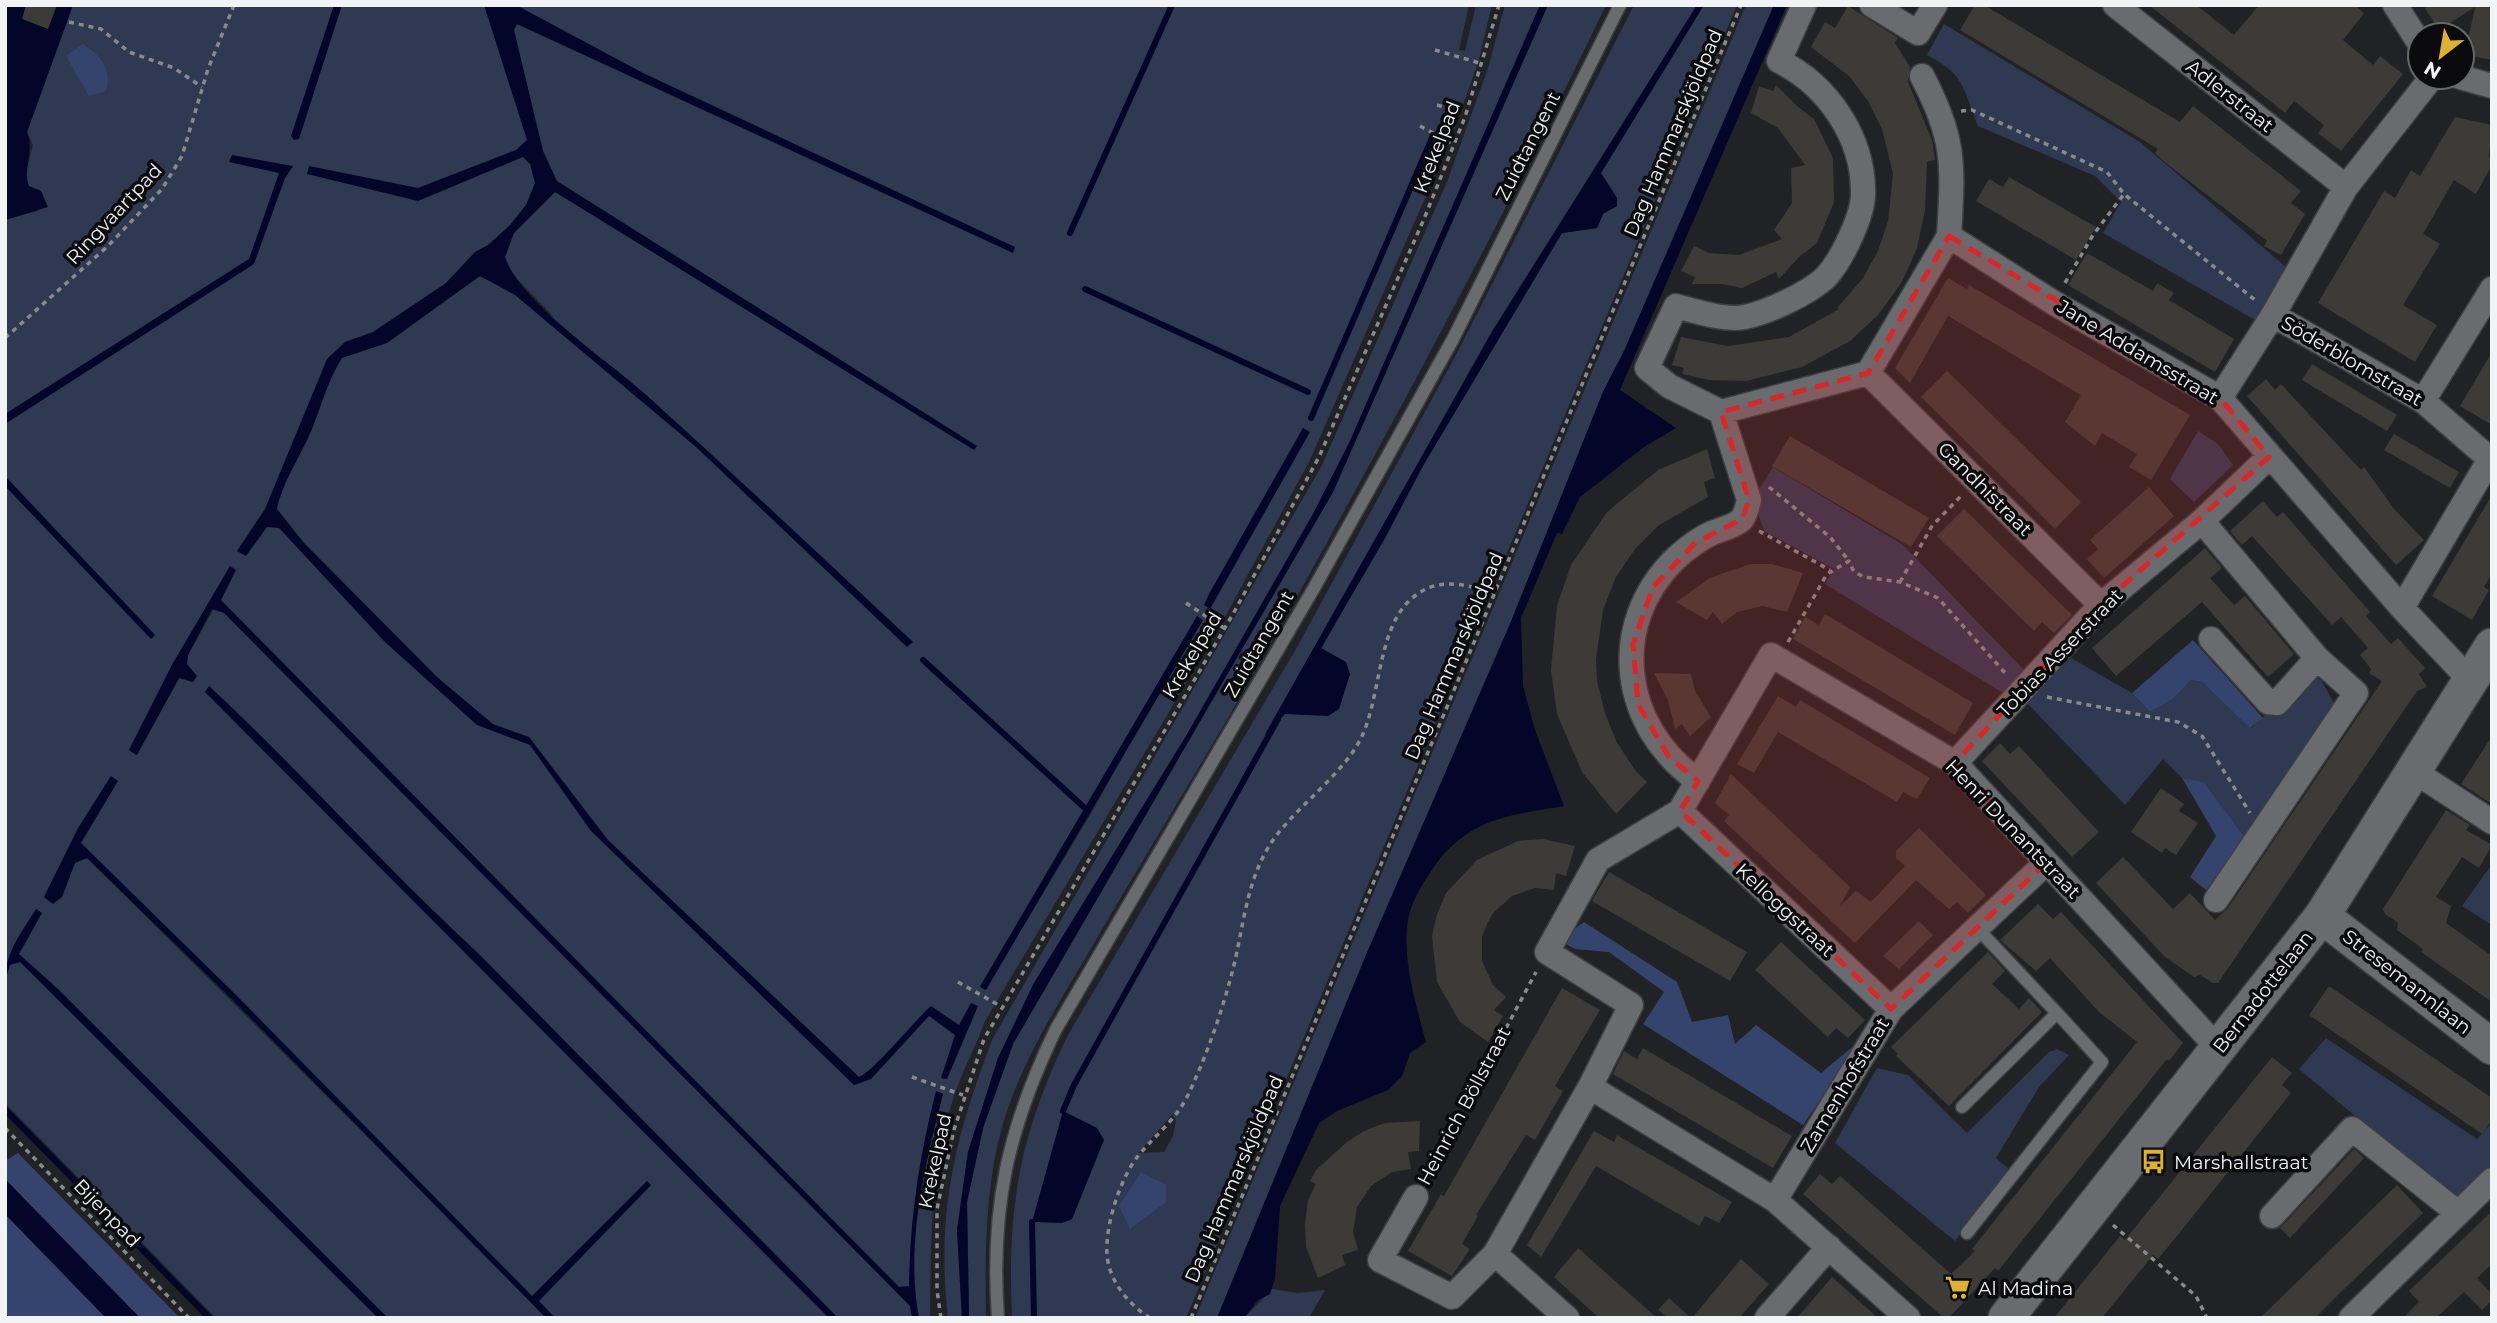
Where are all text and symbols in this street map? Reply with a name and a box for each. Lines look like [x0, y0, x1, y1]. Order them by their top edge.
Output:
north arrow [2406, 21, 2476, 91]
street label: Dag Hammarskjöldpad [1619, 26, 1727, 240]
street label: Adlerstraat [2182, 55, 2278, 137]
text: N [2420, 56, 2445, 84]
street label: Zuidtangent [1491, 87, 1565, 204]
street label: Krekelpad [1409, 98, 1465, 196]
street label: Ringvaartpad [61, 159, 167, 269]
street label: Jane Addamsstraat [2052, 294, 2223, 409]
street label: Söderblomstraat [2277, 311, 2427, 411]
street label: Gandhistraat [1933, 437, 2037, 541]
street label: Dag Hammarskjöldpad [1400, 549, 1508, 763]
street label: Tobias Asserstraat [1993, 584, 2128, 722]
street label: Zuidtangent [1219, 586, 1299, 701]
street label: Krekelpad [1157, 608, 1227, 702]
street label: Henri Dunantstraat [1941, 755, 2086, 904]
street label: Kelloggstraat [1731, 858, 1839, 962]
street label: Stresemannlaan [2338, 925, 2476, 1039]
street label: Bernadottelaan [2208, 926, 2318, 1058]
street label: Zamenhofstraat [1796, 1013, 1894, 1157]
street label: Heinrich Böllstraat [1412, 1023, 1516, 1189]
street label: Dag Hammarskjöldpad [1180, 1072, 1288, 1286]
street label: Krekelpad [914, 1111, 956, 1211]
bus stop icon: Marshallstraat [2140, 1148, 2168, 1176]
place label: Marshallstraat [2174, 1151, 2309, 1174]
street label: Bijenpad [69, 1174, 145, 1252]
supermarket icon: Al Madina [1944, 1274, 1972, 1302]
place label: Al Madina [1978, 1277, 2073, 1300]

